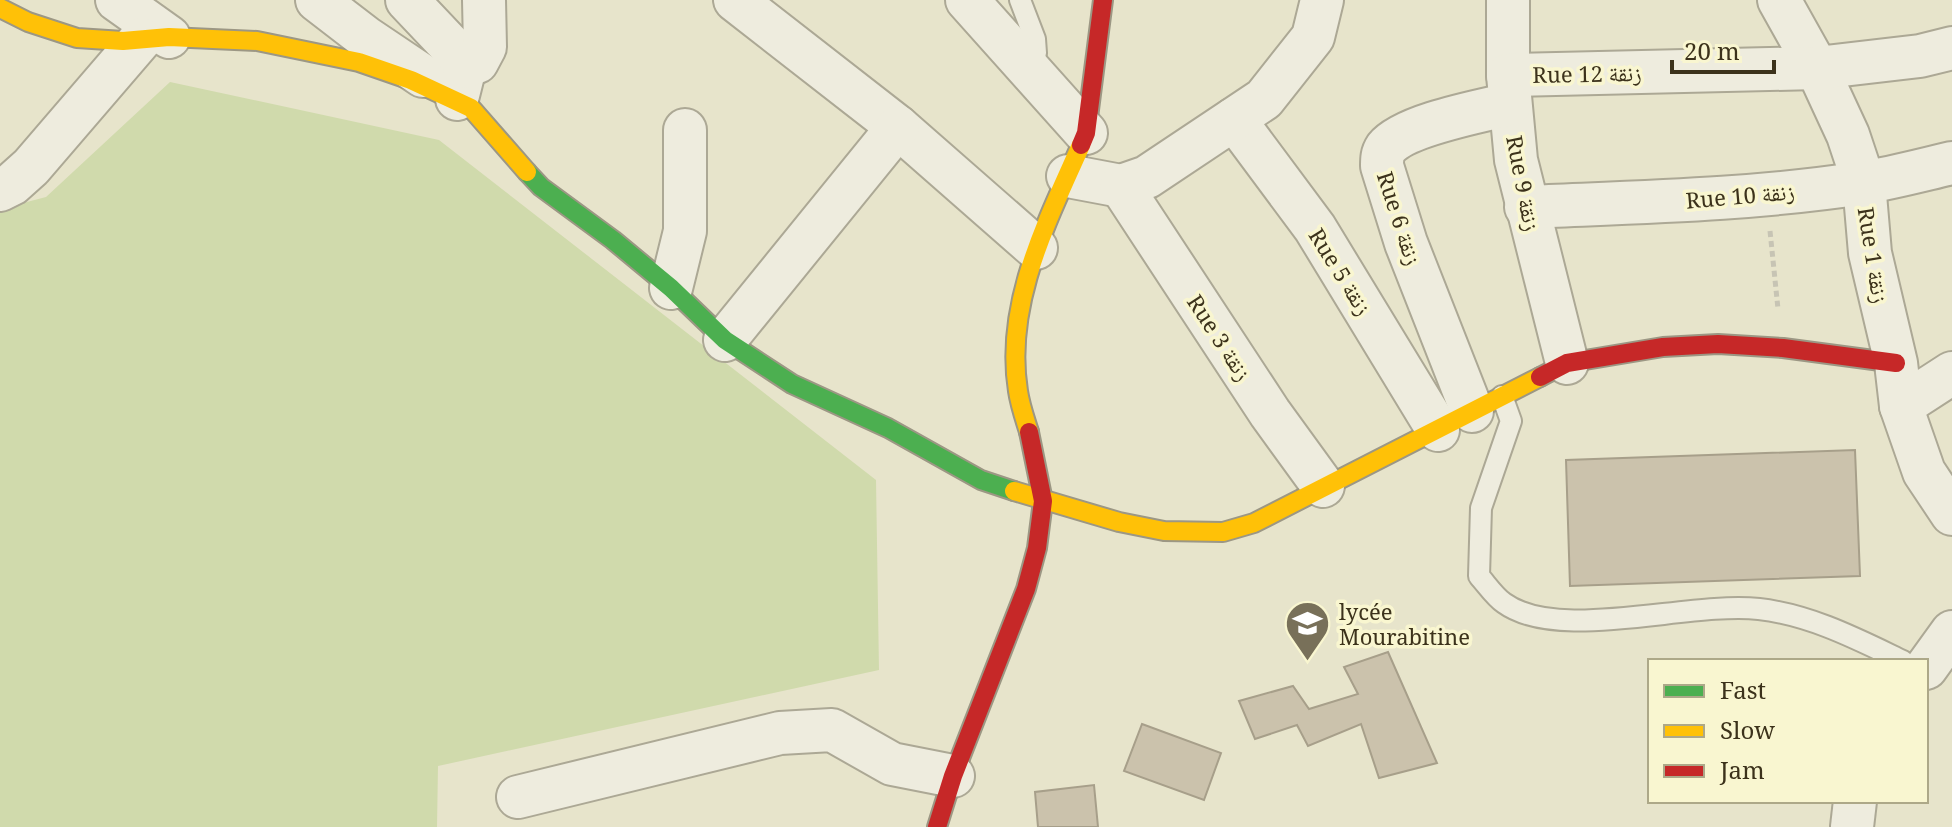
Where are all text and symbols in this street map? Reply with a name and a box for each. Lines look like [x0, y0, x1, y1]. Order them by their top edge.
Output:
scale bar [1672, 24, 1774, 74]
text: 20 m [1684, 34, 1740, 67]
street label: Rue 12 زنقة [1532, 57, 1642, 89]
street label: Rue 9 زنقة [1500, 133, 1548, 233]
street label: Rue 6 زنقة [1371, 167, 1429, 269]
street label: Rue 10 زنقة [1684, 175, 1796, 215]
street label: Rue 1 زنقة [1852, 205, 1896, 305]
street label: Rue 5 زنقة [1303, 222, 1379, 320]
street label: Rue 3 زنقة [1181, 288, 1259, 386]
place label: lycée Mourabitine [1339, 596, 1470, 651]
school or university icon: lycée Mourabitine [1284, 600, 1332, 663]
legend [1648, 659, 1928, 803]
text: Fast [1720, 673, 1766, 706]
text: Slow [1720, 713, 1775, 746]
text: Jam [1719, 753, 1765, 786]

